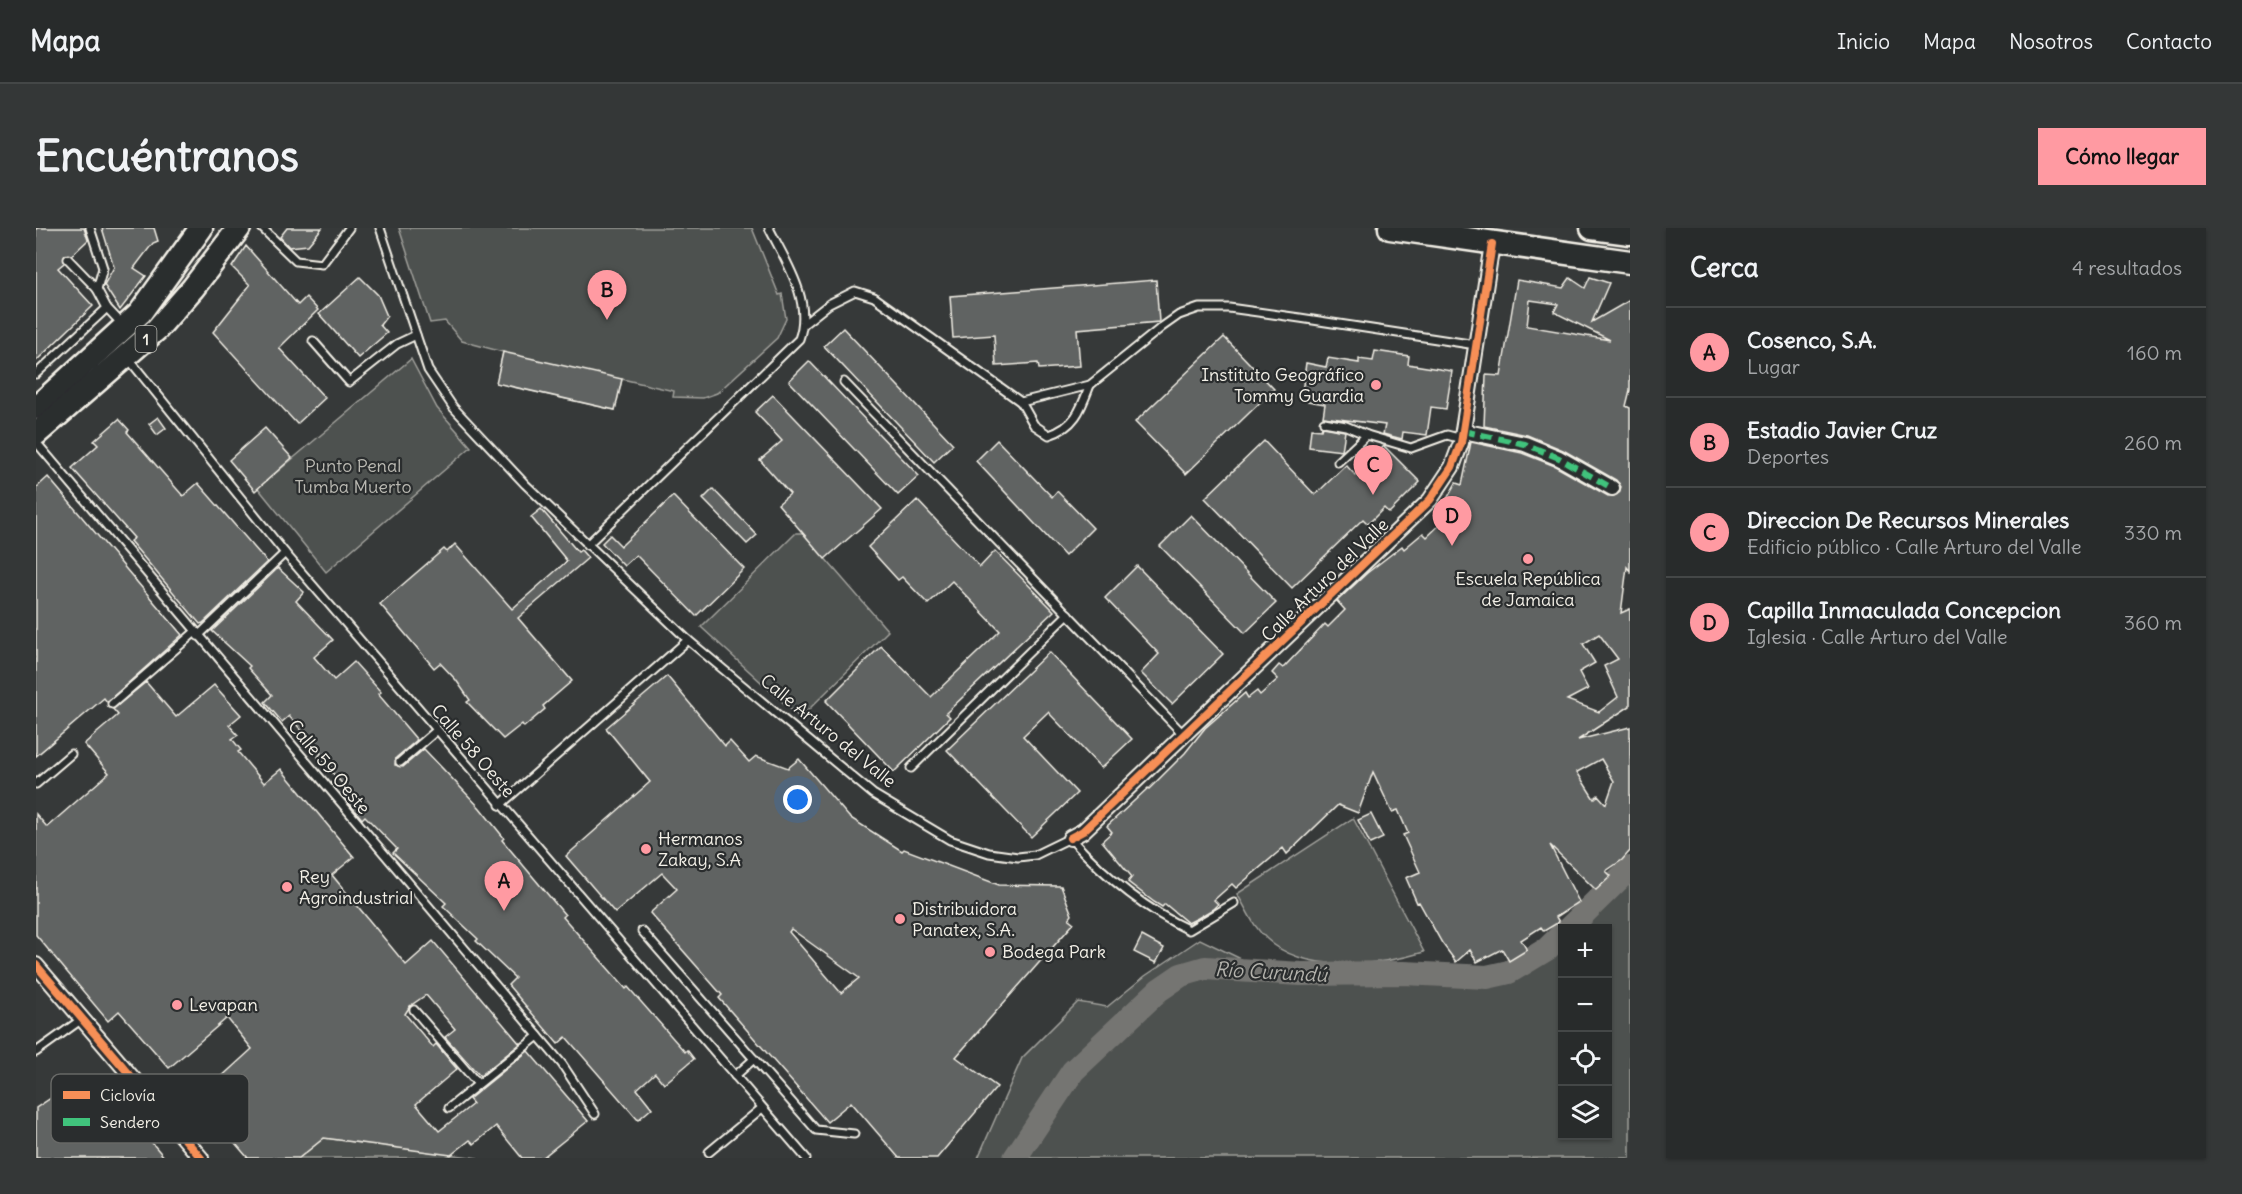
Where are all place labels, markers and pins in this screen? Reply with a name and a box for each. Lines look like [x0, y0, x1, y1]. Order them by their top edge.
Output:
pin: B [588, 270, 626, 320]
place label: Instituto Geográfico Tommy Guardia [1201, 363, 1364, 407]
marker: Instituto Geográfico Tommy Guardia [1369, 378, 1383, 392]
pin: C [1354, 446, 1392, 495]
pin: D [1432, 496, 1472, 546]
marker: Escuela República de Jamaica [1521, 552, 1535, 566]
place label: Escuela República de Jamaica [1455, 567, 1601, 611]
place label: Hermanos Zakay, S.A [658, 827, 743, 871]
marker: Hermanos Zakay, S.A [639, 842, 653, 856]
pin: A [484, 862, 524, 911]
place label: Rey Agroindustrial [299, 865, 413, 909]
marker: Rey Agroindustrial [280, 880, 294, 894]
place label: Distribuidora Panatex, S.A. [912, 897, 1017, 941]
marker: Distribuidora Panatex, S.A. [893, 912, 907, 926]
place label: Bodega Park [1002, 940, 1106, 963]
marker: Bodega Park [983, 945, 997, 959]
place label: Levapan [189, 993, 258, 1016]
marker: Levapan [170, 998, 184, 1012]

